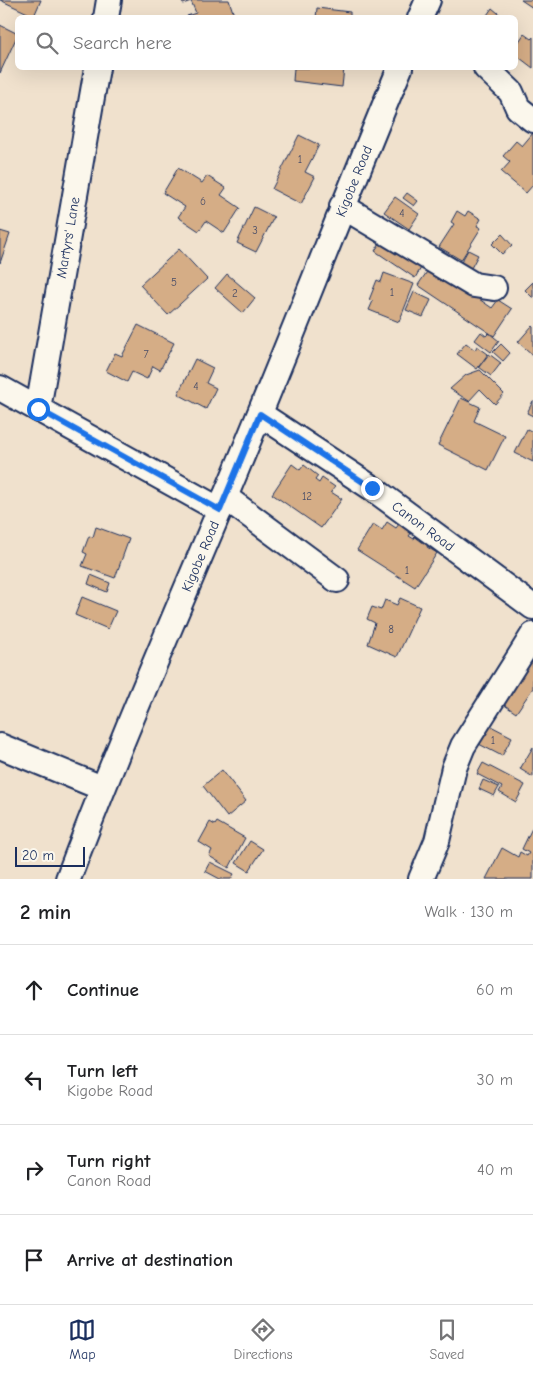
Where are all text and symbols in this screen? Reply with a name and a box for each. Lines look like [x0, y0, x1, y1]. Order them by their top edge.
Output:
search box [15, 15, 518, 70]
icon: search [33, 29, 61, 57]
text: Search here [73, 32, 172, 54]
street label: Kigobe Road [332, 143, 376, 219]
house number: 1 [298, 153, 302, 166]
house number: 6 [200, 195, 206, 208]
street label: Martyrs' Lane [53, 196, 84, 280]
house number: 4 [399, 207, 405, 220]
house number: 3 [252, 224, 258, 237]
house number: 5 [171, 276, 177, 289]
house number: 1 [390, 286, 394, 299]
house number: 2 [232, 287, 238, 300]
house number: 7 [143, 348, 149, 361]
house number: 4 [193, 380, 199, 393]
route start [27, 398, 50, 421]
route end [361, 477, 384, 500]
house number: 12 [302, 490, 312, 503]
street label: Canon Road [388, 498, 458, 555]
street label: Kigobe Road [178, 518, 223, 594]
house number: 1 [405, 564, 409, 577]
house number: 8 [388, 623, 394, 636]
house number: 1 [491, 734, 495, 747]
scale bar [15, 844, 85, 867]
text: 20 m [22, 847, 54, 864]
text: 2 min [20, 900, 71, 924]
text: Walk · 130 m [424, 903, 513, 921]
icon: ahead [20, 976, 48, 1004]
text: Continue [67, 979, 139, 1001]
text: 60 m [476, 981, 513, 999]
text: Turn left [67, 1060, 138, 1082]
icon: left [20, 1066, 48, 1094]
text: 30 m [477, 1071, 513, 1089]
text: Kigobe Road [67, 1082, 153, 1100]
text: Turn right [67, 1150, 151, 1172]
icon: right [20, 1156, 48, 1184]
text: 40 m [477, 1161, 513, 1179]
text: Canon Road [67, 1172, 151, 1190]
icon: arrive [20, 1246, 48, 1274]
text: Arrive at destination [67, 1249, 233, 1271]
tab: Map [68, 1316, 96, 1363]
tab: Directions [233, 1316, 293, 1363]
tab: Saved [430, 1316, 465, 1363]

